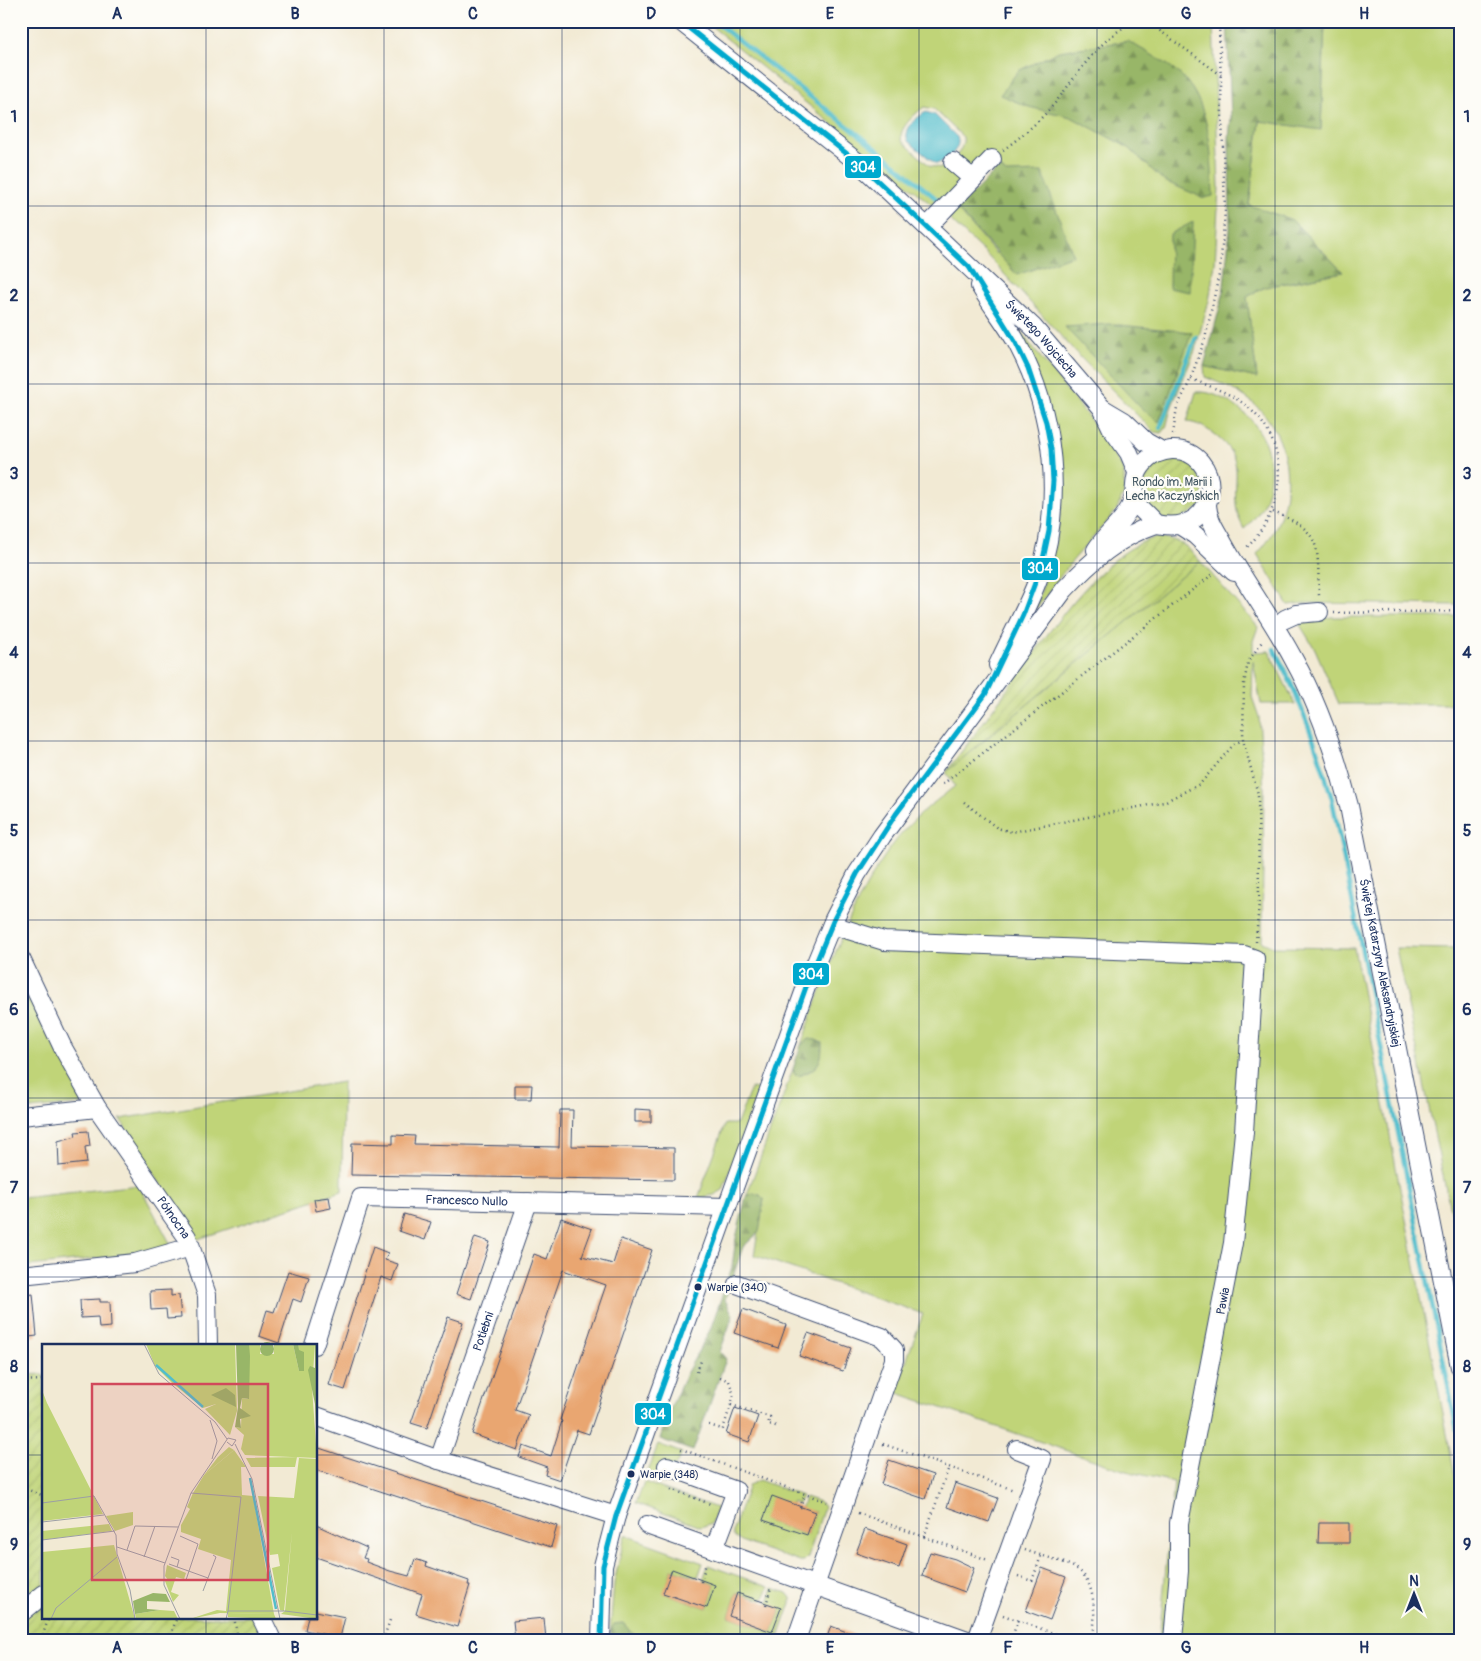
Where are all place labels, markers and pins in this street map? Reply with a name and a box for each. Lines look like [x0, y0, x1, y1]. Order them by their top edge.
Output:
place label: Warpie (340) [707, 1281, 768, 1294]
marker: Warpie (340) [693, 1282, 703, 1292]
place label: Warpie (348) [640, 1468, 699, 1481]
marker: Warpie (348) [626, 1469, 636, 1479]

